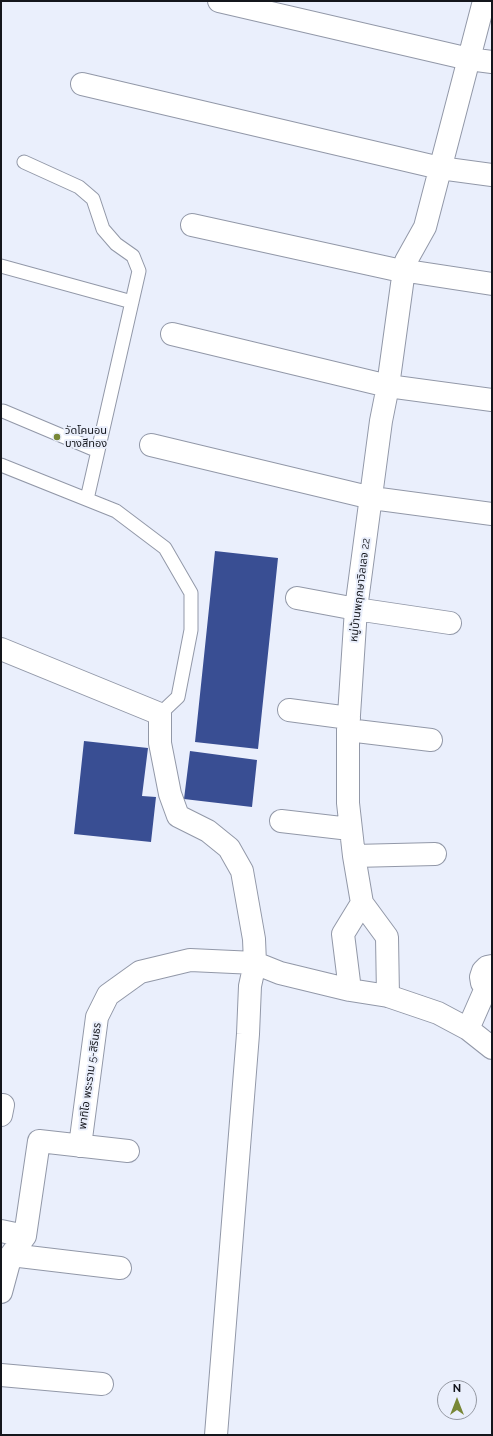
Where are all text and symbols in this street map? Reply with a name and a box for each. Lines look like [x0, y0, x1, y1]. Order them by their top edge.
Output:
place label: วัดโคนอน บางสีทอง [65, 424, 107, 450]
marker: วัดโคนอน บางสีทอง [52, 432, 62, 442]
street label: หมู่บ้านพฤกษาวิลเลจ 22 [347, 537, 373, 643]
street label: พาทิโอ พระราม 5-สิรินธร [76, 1022, 104, 1130]
north arrow [437, 1380, 477, 1420]
text: N [453, 1382, 461, 1395]

